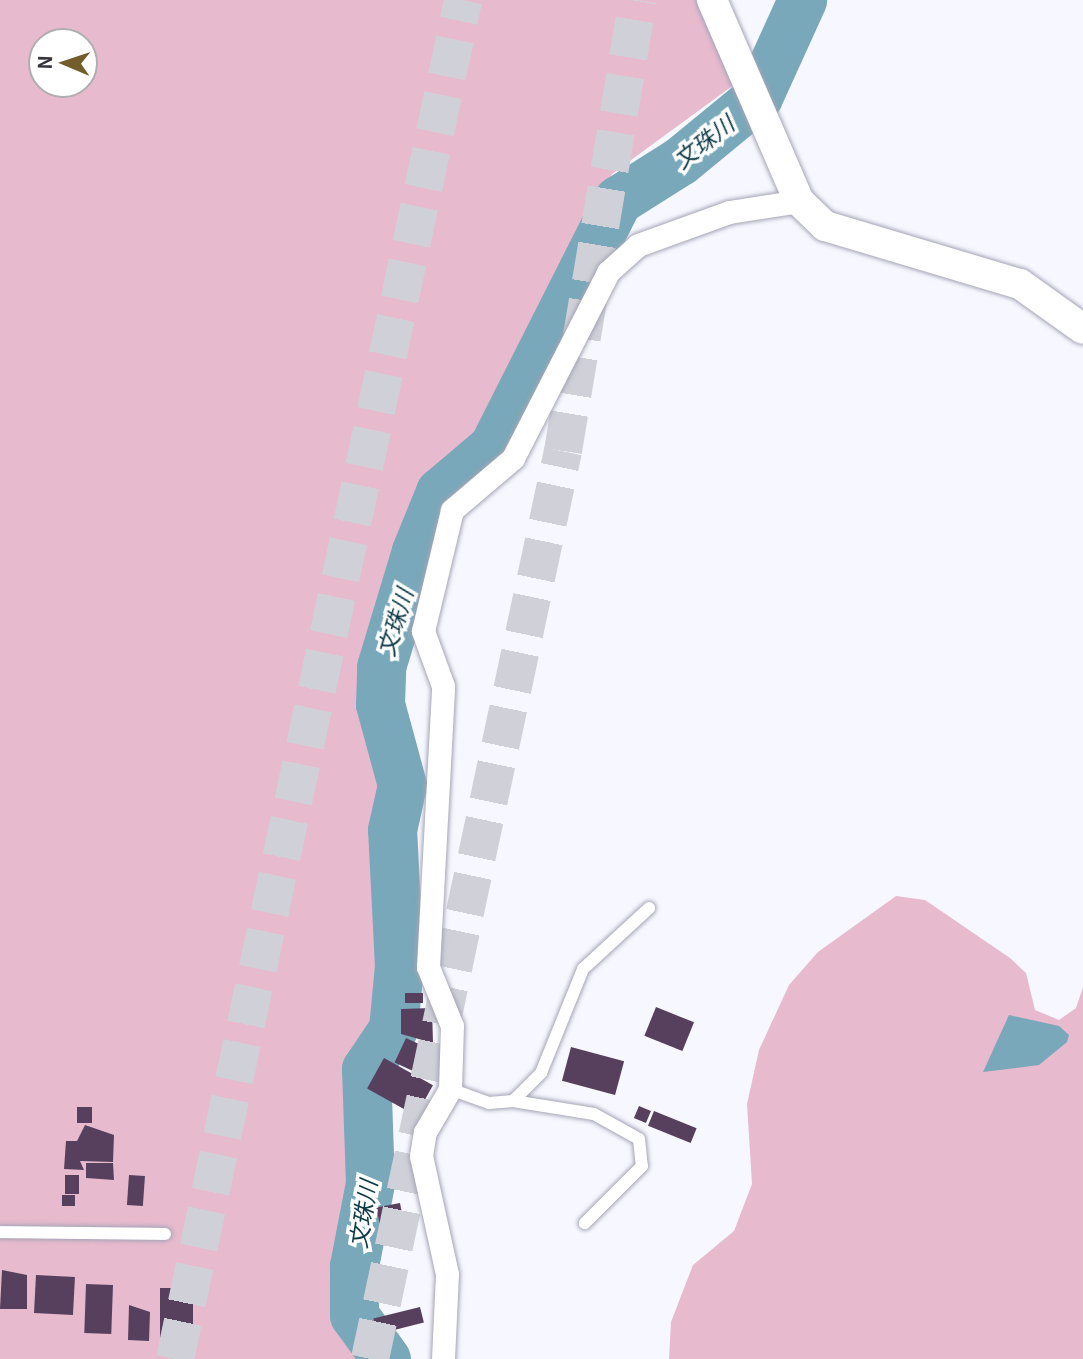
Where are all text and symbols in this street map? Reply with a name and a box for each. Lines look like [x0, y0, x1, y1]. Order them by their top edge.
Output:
north arrow [28, 28, 98, 98]
text: N [30, 55, 57, 70]
water label: 文珠川 [667, 109, 739, 173]
water label: 文珠川 [371, 585, 417, 659]
water label: 文珠川 [343, 1178, 381, 1250]

